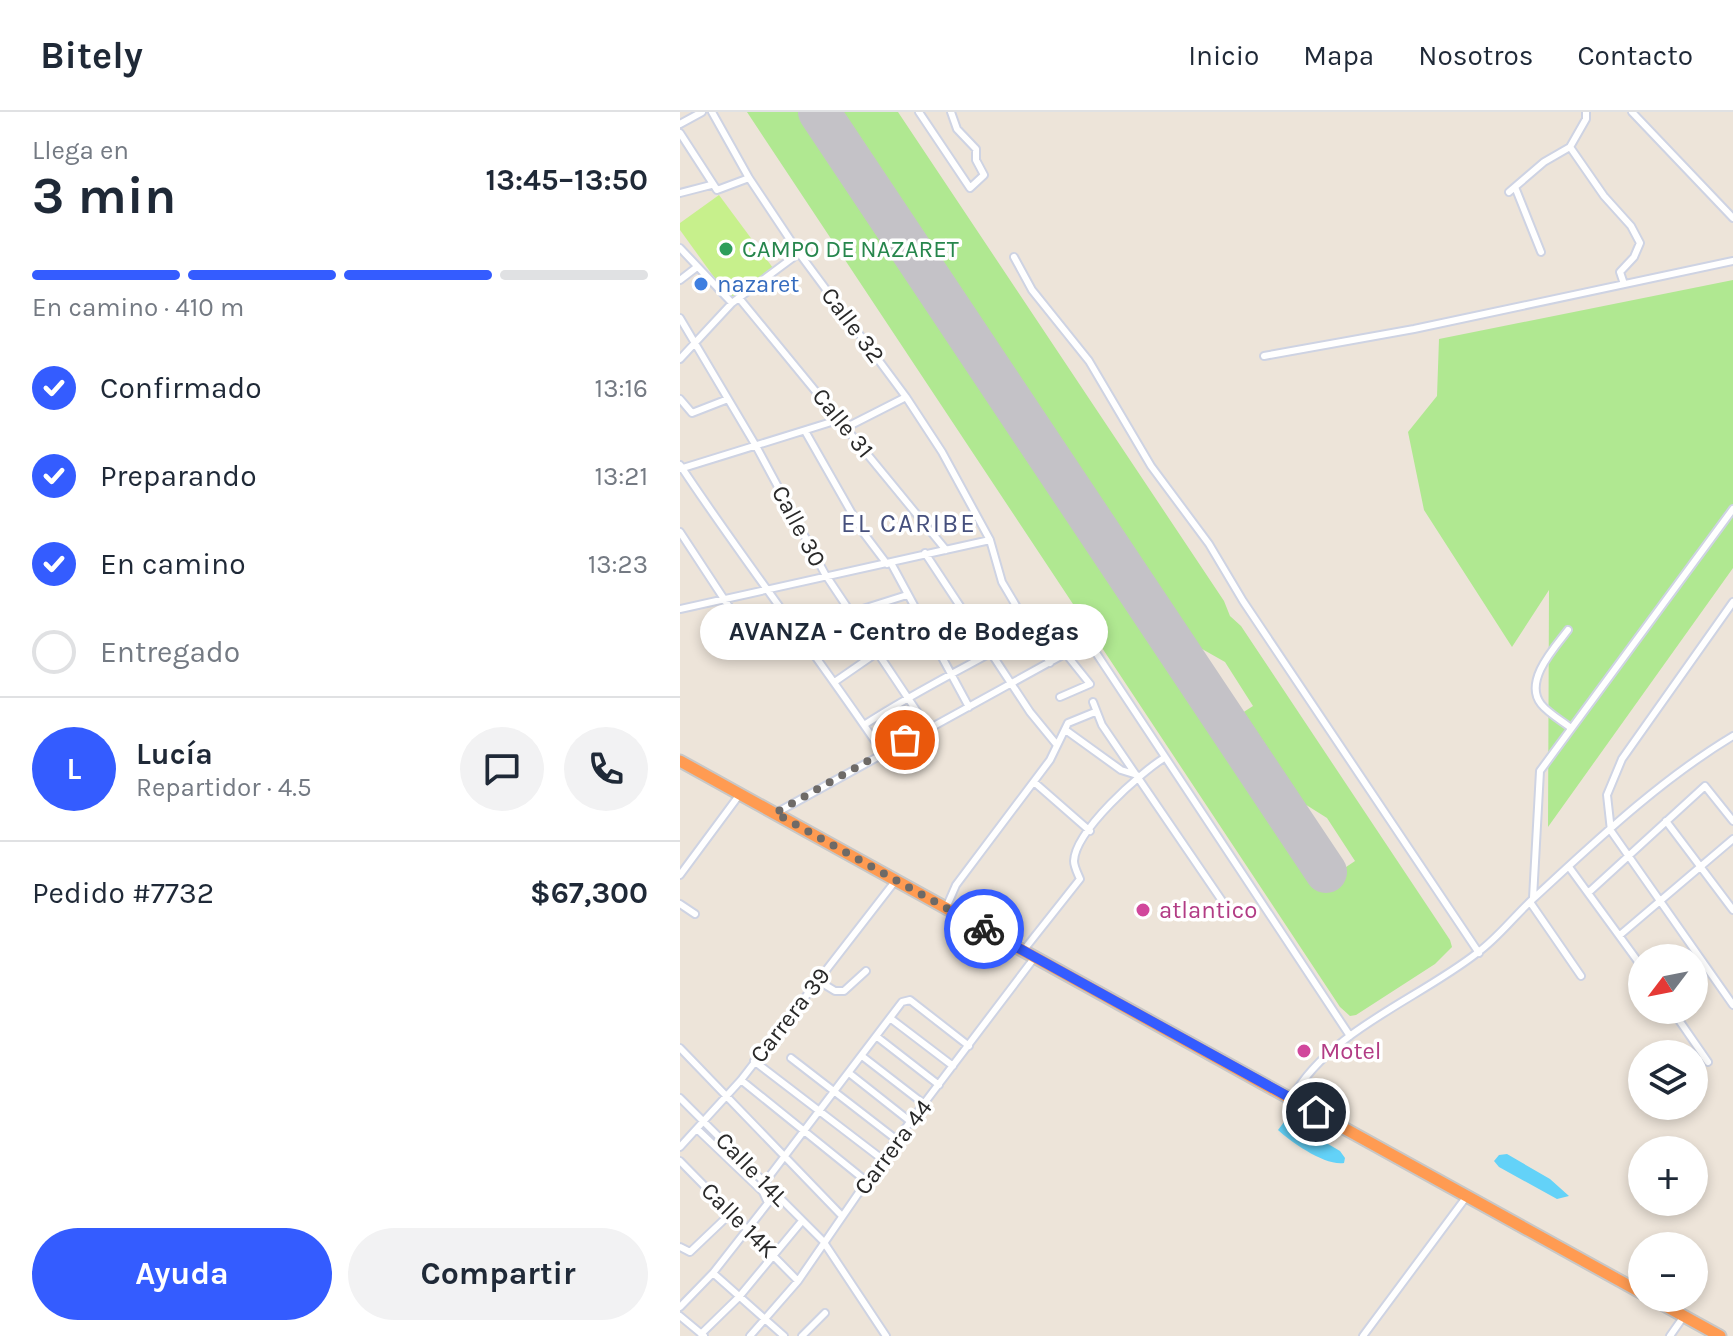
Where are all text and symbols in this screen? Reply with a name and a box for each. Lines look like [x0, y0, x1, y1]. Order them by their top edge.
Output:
text: Bitely [40, 33, 143, 78]
text: Inicio [1188, 39, 1259, 72]
text: Mapa [1303, 39, 1374, 72]
text: Nosotros [1418, 39, 1533, 72]
text: Contacto [1577, 39, 1693, 72]
text: Llega en [32, 135, 129, 166]
text: 13:45–13:50 [486, 162, 648, 198]
text: 3 min [32, 165, 176, 226]
place label: CAMPO DE NAZARET [742, 235, 959, 263]
marker: CAMPO DE NAZARET [717, 240, 735, 258]
place label: nazaret [717, 270, 799, 298]
marker: nazaret [692, 275, 710, 293]
street label: Calle 32 [815, 282, 891, 368]
text: En camino · 410 m [32, 292, 244, 323]
icon: check [32, 366, 76, 410]
text: Confirmado [100, 370, 262, 406]
text: 13:16 [595, 373, 648, 404]
street label: Calle 31 [806, 383, 880, 463]
icon: check [32, 454, 76, 498]
text: Preparando [100, 458, 257, 494]
text: 13:21 [594, 461, 648, 492]
street label: Calle 30 [766, 481, 832, 571]
district label: EL CARIBE [841, 508, 977, 539]
icon: check [32, 542, 76, 586]
text: En camino [100, 546, 246, 582]
text: 13:23 [588, 549, 648, 580]
callout: AVANZA - Centro de Bodegas [701, 604, 1109, 660]
text: AVANZA - Centro de Bodegas [729, 616, 1079, 647]
text: Entregado [100, 634, 240, 670]
pin [871, 706, 939, 774]
icon: bag [883, 718, 927, 762]
button: chat [460, 727, 544, 811]
button: phone [564, 727, 648, 811]
text: Lucía [136, 736, 213, 772]
text: L [67, 751, 81, 787]
text: Repartidor · 4.5 [136, 772, 312, 803]
text: Pedido #7732 [32, 875, 214, 911]
text: $67,300 [530, 875, 648, 911]
courier [944, 889, 1024, 969]
place label: atlantico [1159, 896, 1257, 924]
marker: atlantico [1134, 901, 1152, 919]
icon: bike [962, 907, 1006, 951]
north arrow [1628, 944, 1708, 1024]
map controls [1628, 944, 1708, 1312]
street label: Carrera 39 [744, 962, 836, 1068]
place label: Motel [1320, 1037, 1382, 1065]
button: layers [1628, 1040, 1708, 1120]
marker: Motel [1295, 1042, 1313, 1060]
pin [1282, 1078, 1350, 1146]
icon: home [1294, 1090, 1338, 1134]
street label: Carrera 44 [848, 1094, 938, 1200]
street label: Calle 14L [710, 1126, 795, 1212]
button: + [1628, 1136, 1708, 1216]
street label: Calle 14K [695, 1176, 783, 1264]
button: Ayuda [32, 1228, 332, 1320]
button: Compartir [348, 1228, 648, 1320]
button: − [1628, 1232, 1708, 1312]

